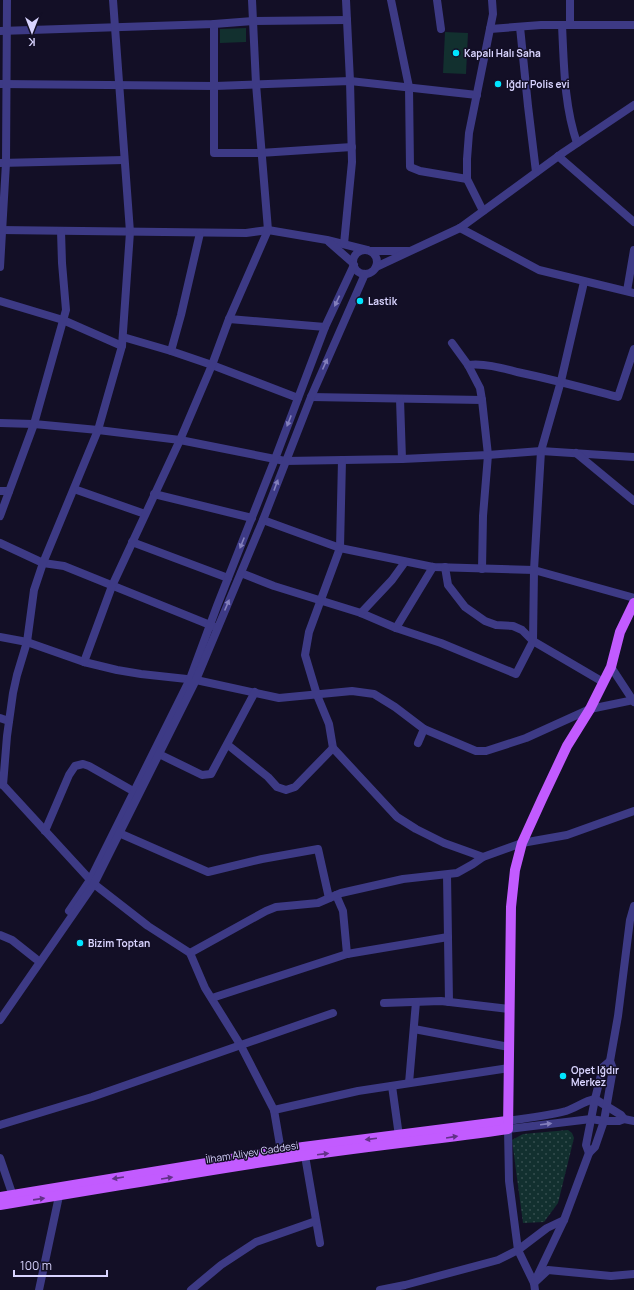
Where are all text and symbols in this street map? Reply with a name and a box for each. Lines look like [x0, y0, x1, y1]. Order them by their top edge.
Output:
north arrow [12, 12, 52, 52]
text: K [28, 35, 36, 50]
place label: Kapalı Halı Saha [464, 46, 541, 60]
marker: Kapalı Halı Saha [451, 48, 461, 58]
place label: Iğdır Polis evi [506, 77, 570, 91]
marker: Iğdır Polis evi [493, 79, 503, 89]
place label: Lastik [368, 294, 398, 308]
one-way arrow [334, 295, 340, 306]
marker: Lastik [355, 296, 365, 306]
one-way arrow [322, 359, 328, 370]
one-way arrow [286, 416, 292, 428]
one-way arrow [274, 478, 280, 490]
one-way arrow [239, 537, 245, 549]
one-way arrow [224, 599, 230, 611]
place label: Bizim Toptan [88, 936, 150, 950]
marker: Bizim Toptan [75, 938, 85, 948]
place label: Opet Iğdır Merkez [571, 1063, 619, 1089]
marker: Opet Iğdır Merkez [558, 1071, 568, 1081]
one-way arrow [540, 1121, 552, 1128]
one-way arrow [446, 1134, 458, 1140]
one-way arrow [365, 1136, 377, 1142]
street label: İlham Aliyev Caddesi [205, 1138, 299, 1166]
one-way arrow [317, 1151, 329, 1157]
one-way arrow [112, 1175, 124, 1181]
one-way arrow [161, 1175, 173, 1181]
one-way arrow [33, 1196, 45, 1202]
scale bar [14, 1252, 107, 1278]
text: 100 m [20, 1257, 52, 1274]

